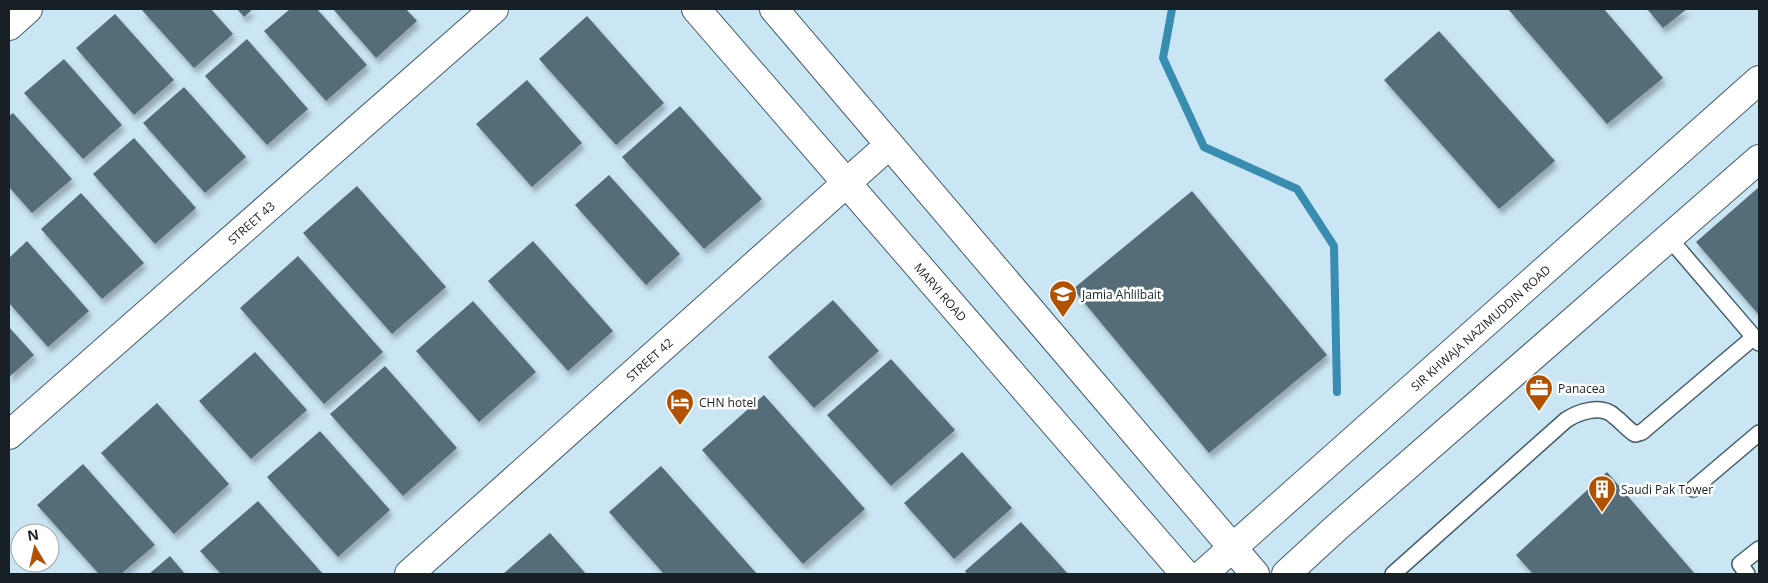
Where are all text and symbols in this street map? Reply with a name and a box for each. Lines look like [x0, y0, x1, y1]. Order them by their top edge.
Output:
street label: STREET 43 [224, 197, 278, 248]
street label: MARVI ROAD [911, 259, 971, 325]
street label: SIR KHWAJA NAZIMUDDIN ROAD [1407, 261, 1554, 394]
school or university icon: Jamia Ahlilbait [1048, 279, 1078, 318]
place label: Jamia Ahlilbait [1081, 286, 1161, 303]
street label: STREET 42 [622, 334, 676, 385]
office icon: Panacea [1524, 373, 1554, 412]
place label: Panacea [1558, 380, 1605, 397]
hotel icon: CHN hotel [665, 387, 695, 426]
place label: CHN hotel [699, 394, 756, 411]
building icon: Saudi Pak Tower [1587, 474, 1617, 513]
place label: Saudi Pak Tower [1621, 481, 1713, 498]
north arrow [10, 523, 60, 573]
text: N [26, 524, 40, 545]

